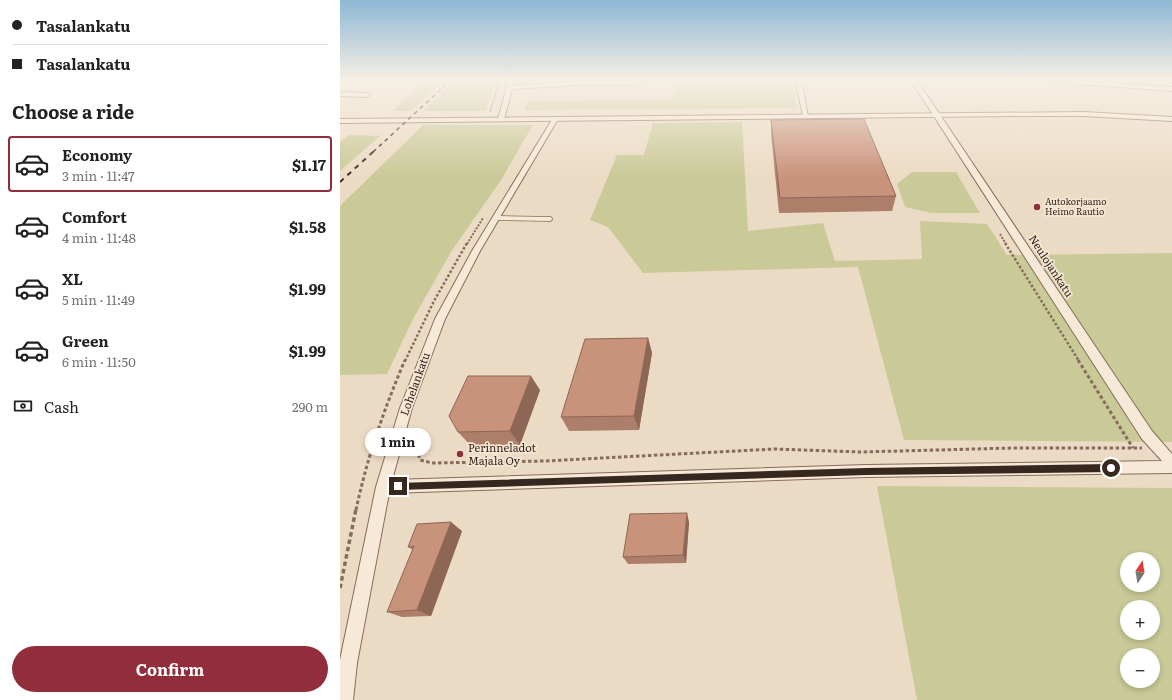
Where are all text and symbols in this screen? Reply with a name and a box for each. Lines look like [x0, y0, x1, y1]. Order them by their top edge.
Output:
text: Tasalankatu [36, 14, 130, 37]
text: Tasalankatu [36, 52, 130, 75]
text: Choose a ride [12, 98, 134, 125]
text: Economy [62, 143, 132, 166]
icon: car [14, 146, 50, 182]
text: $1.17 [292, 153, 326, 176]
text: 3 min · 11:47 [62, 166, 135, 185]
place label: Autokorjaamo Heimo Rautio [1045, 194, 1106, 218]
marker: Autokorjaamo Heimo Rautio [1032, 202, 1042, 212]
text: Comfort [62, 205, 127, 228]
icon: car [14, 208, 50, 244]
text: $1.58 [289, 215, 326, 238]
text: 4 min · 11:48 [62, 228, 136, 247]
street label: Neulojankatu [1026, 231, 1078, 300]
text: XL [62, 267, 83, 290]
icon: car [14, 270, 50, 306]
text: $1.99 [289, 277, 326, 300]
text: 5 min · 11:49 [62, 290, 135, 309]
text: Green [62, 329, 109, 352]
icon: car [14, 332, 50, 368]
text: $1.99 [289, 339, 326, 362]
street label: Lohelankatu [395, 350, 433, 418]
text: 6 min · 11:50 [62, 352, 136, 371]
icon: cash [12, 395, 34, 417]
text: Cash [44, 395, 79, 418]
text: 290 m [292, 397, 328, 416]
callout: 1 min [365, 428, 431, 456]
text: 1 min [381, 432, 415, 451]
place label: Perinneladot Majala Oy [468, 439, 536, 468]
marker: Perinneladot Majala Oy [455, 449, 465, 459]
route start [1102, 459, 1120, 477]
route end [389, 477, 407, 495]
north arrow [1120, 552, 1160, 592]
map controls [1120, 552, 1160, 688]
button: + [1120, 600, 1160, 640]
button: Confirm [12, 646, 328, 692]
button: − [1120, 648, 1160, 688]

